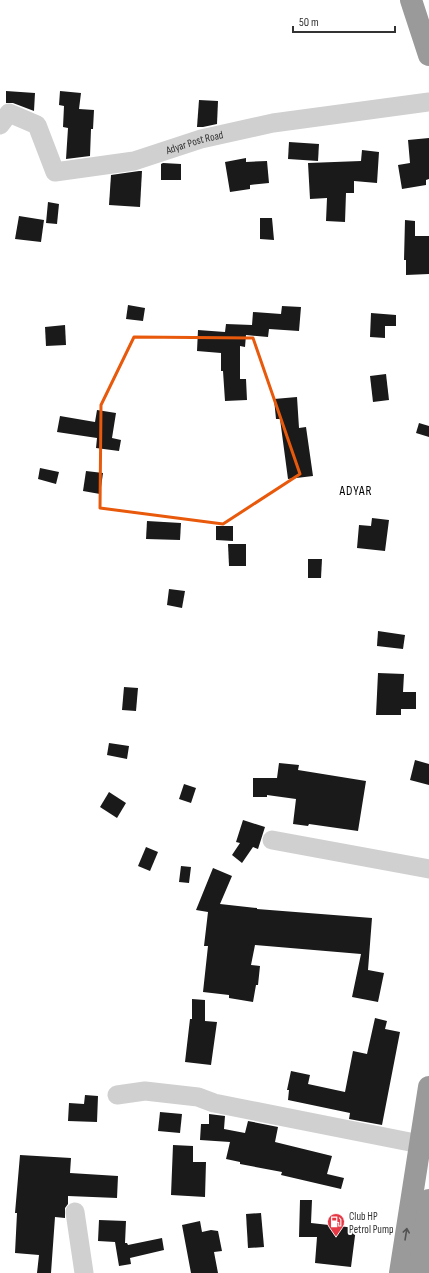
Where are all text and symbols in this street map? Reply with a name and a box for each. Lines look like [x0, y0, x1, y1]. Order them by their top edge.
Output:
scale bar [293, 8, 395, 34]
text: 50 m [299, 15, 319, 30]
street label: Adyar Post Road [163, 128, 225, 157]
district label: ADYAR [338, 483, 373, 499]
place label: Club HP Petrol Pump [349, 1210, 394, 1236]
fuel station icon: Club HP Petrol Pump [326, 1212, 346, 1237]
one-way arrow [402, 1228, 410, 1241]

